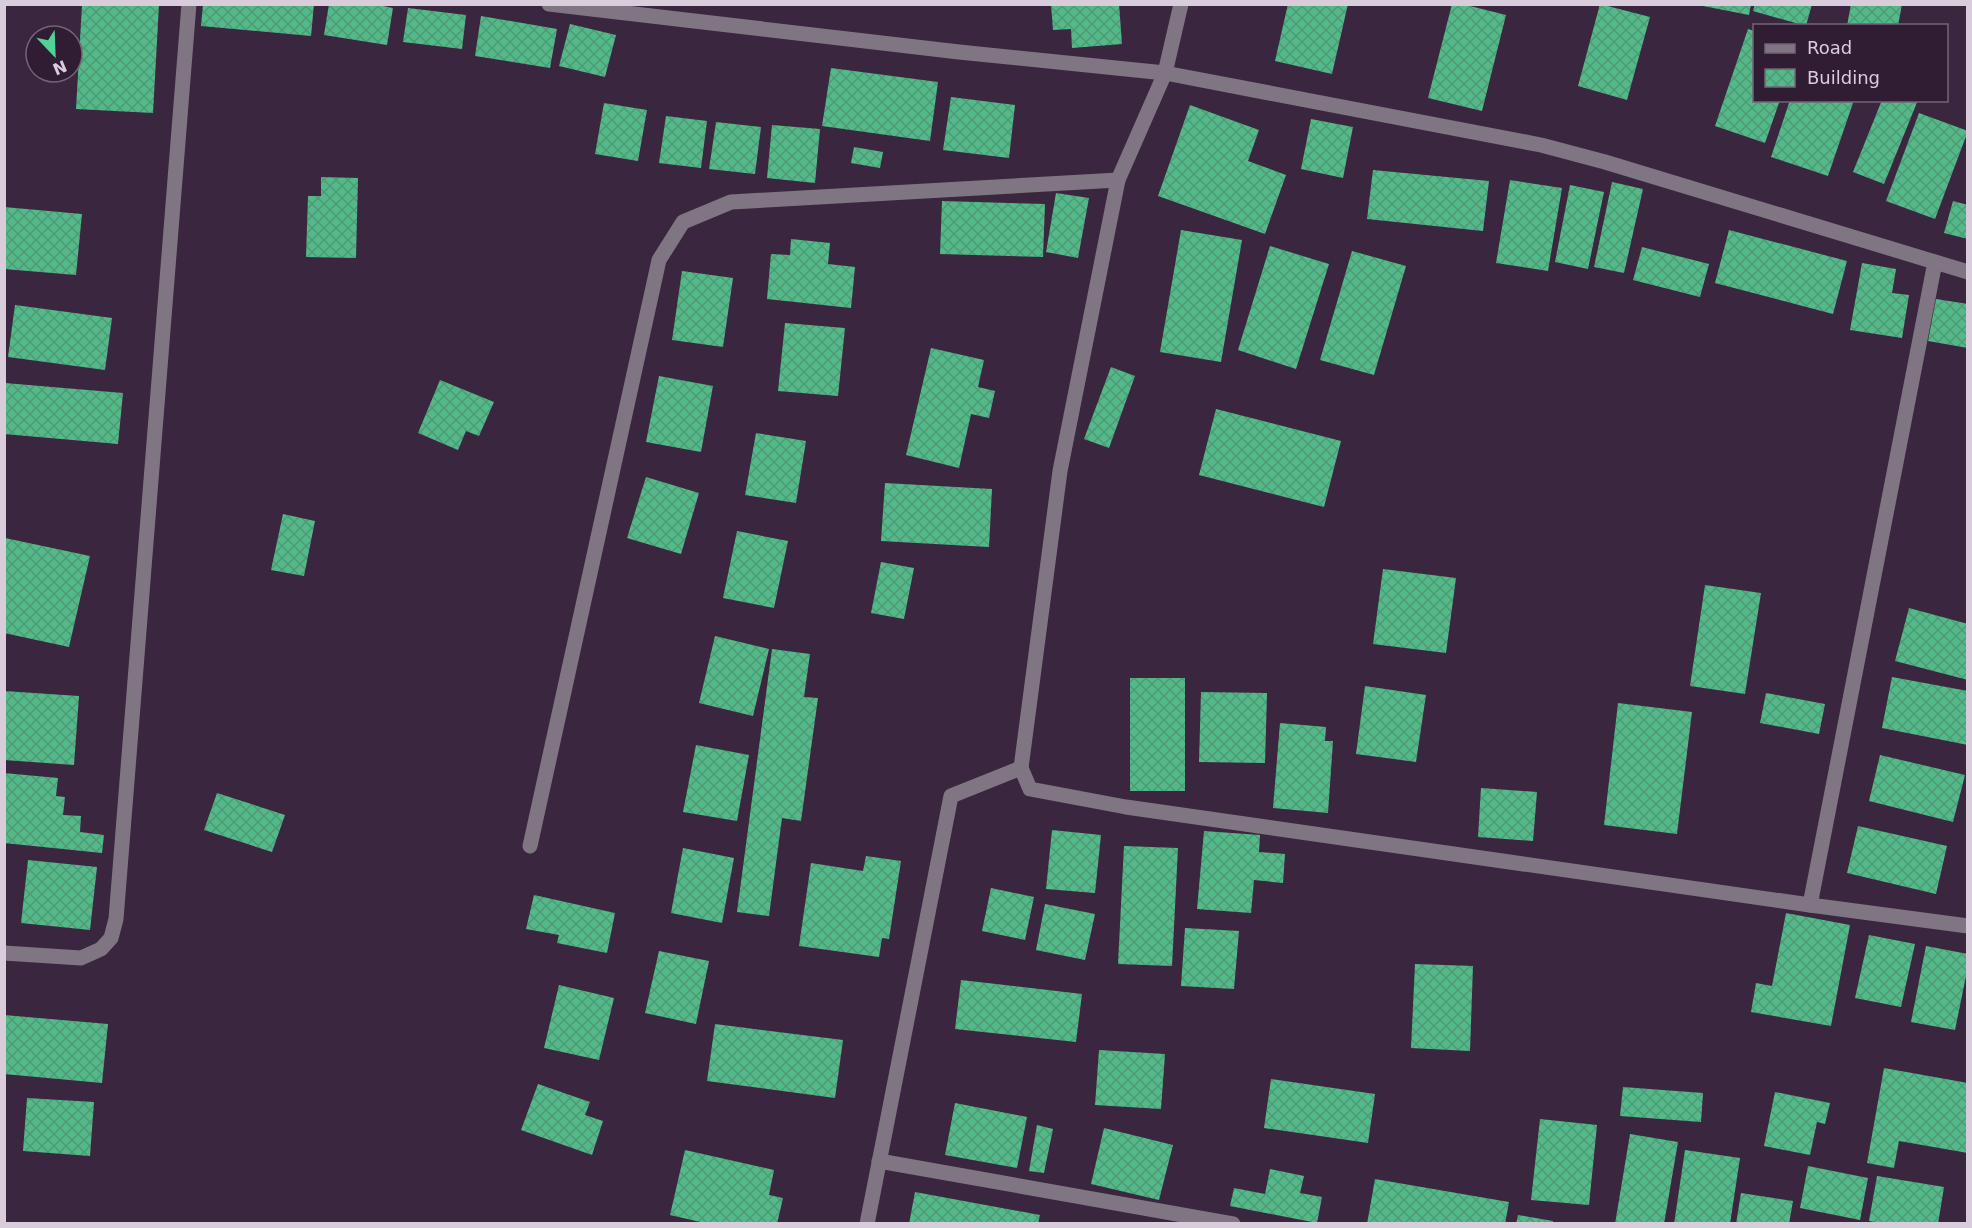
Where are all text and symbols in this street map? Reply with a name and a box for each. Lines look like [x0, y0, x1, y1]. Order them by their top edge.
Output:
north arrow [24, 24, 84, 84]
legend [1753, 24, 1948, 102]
text: Road [1807, 37, 1852, 58]
text: N [50, 56, 70, 79]
text: Building [1807, 67, 1880, 88]

